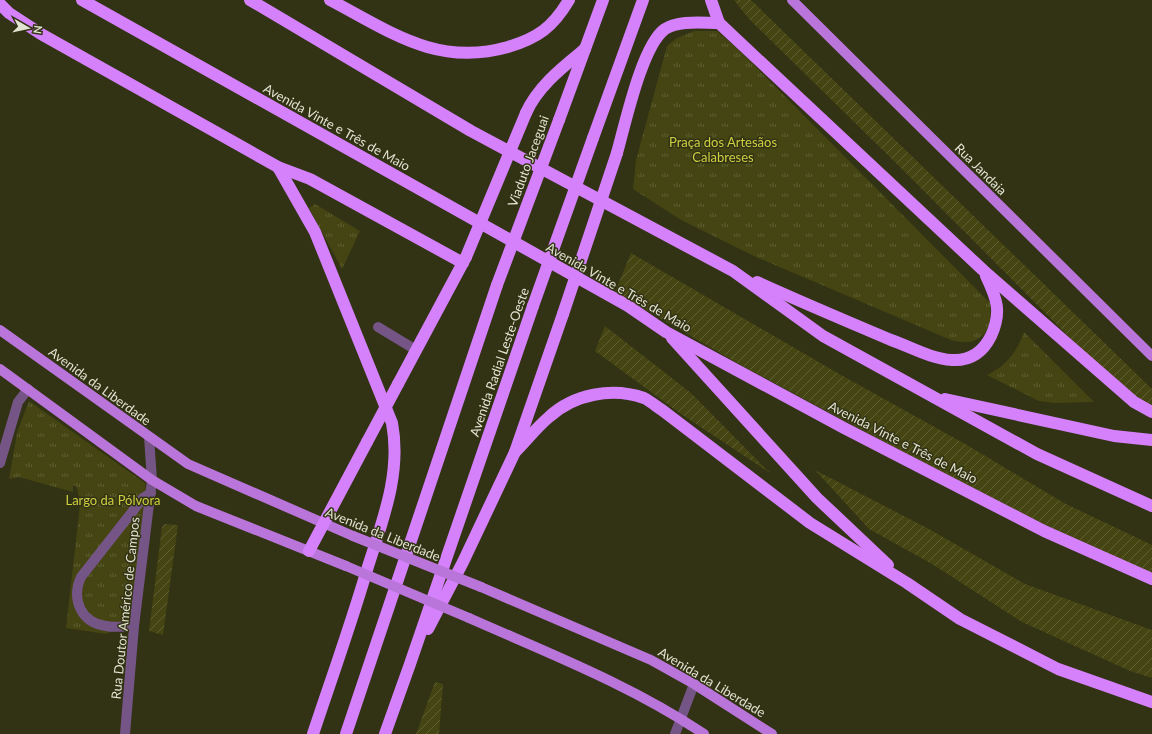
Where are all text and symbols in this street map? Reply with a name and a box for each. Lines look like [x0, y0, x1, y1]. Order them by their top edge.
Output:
north arrow [8, 8, 48, 48]
text: N [31, 24, 45, 35]
street label: Avenida Vinte e Três de Maio [261, 80, 413, 174]
street label: Viaduto Jaceguai [504, 113, 552, 209]
park label: Praça dos Artesãos Calabreses [669, 134, 777, 165]
street label: Rua Jandaia [952, 140, 1010, 198]
street label: Avenida Vinte e Três de Maio [543, 239, 695, 335]
street label: Avenida Radial Leste-Oeste [466, 285, 532, 438]
street label: Avenida da Liberdade [46, 344, 154, 429]
street label: Avenida Vinte e Três de Maio [826, 397, 980, 487]
park label: Largo da Pólvora [65, 492, 161, 508]
street label: Avenida da Liberdade [323, 504, 443, 564]
street label: Rua Doutor Américo de Campos [107, 516, 143, 700]
street label: Avenida da Liberdade [655, 644, 769, 720]

